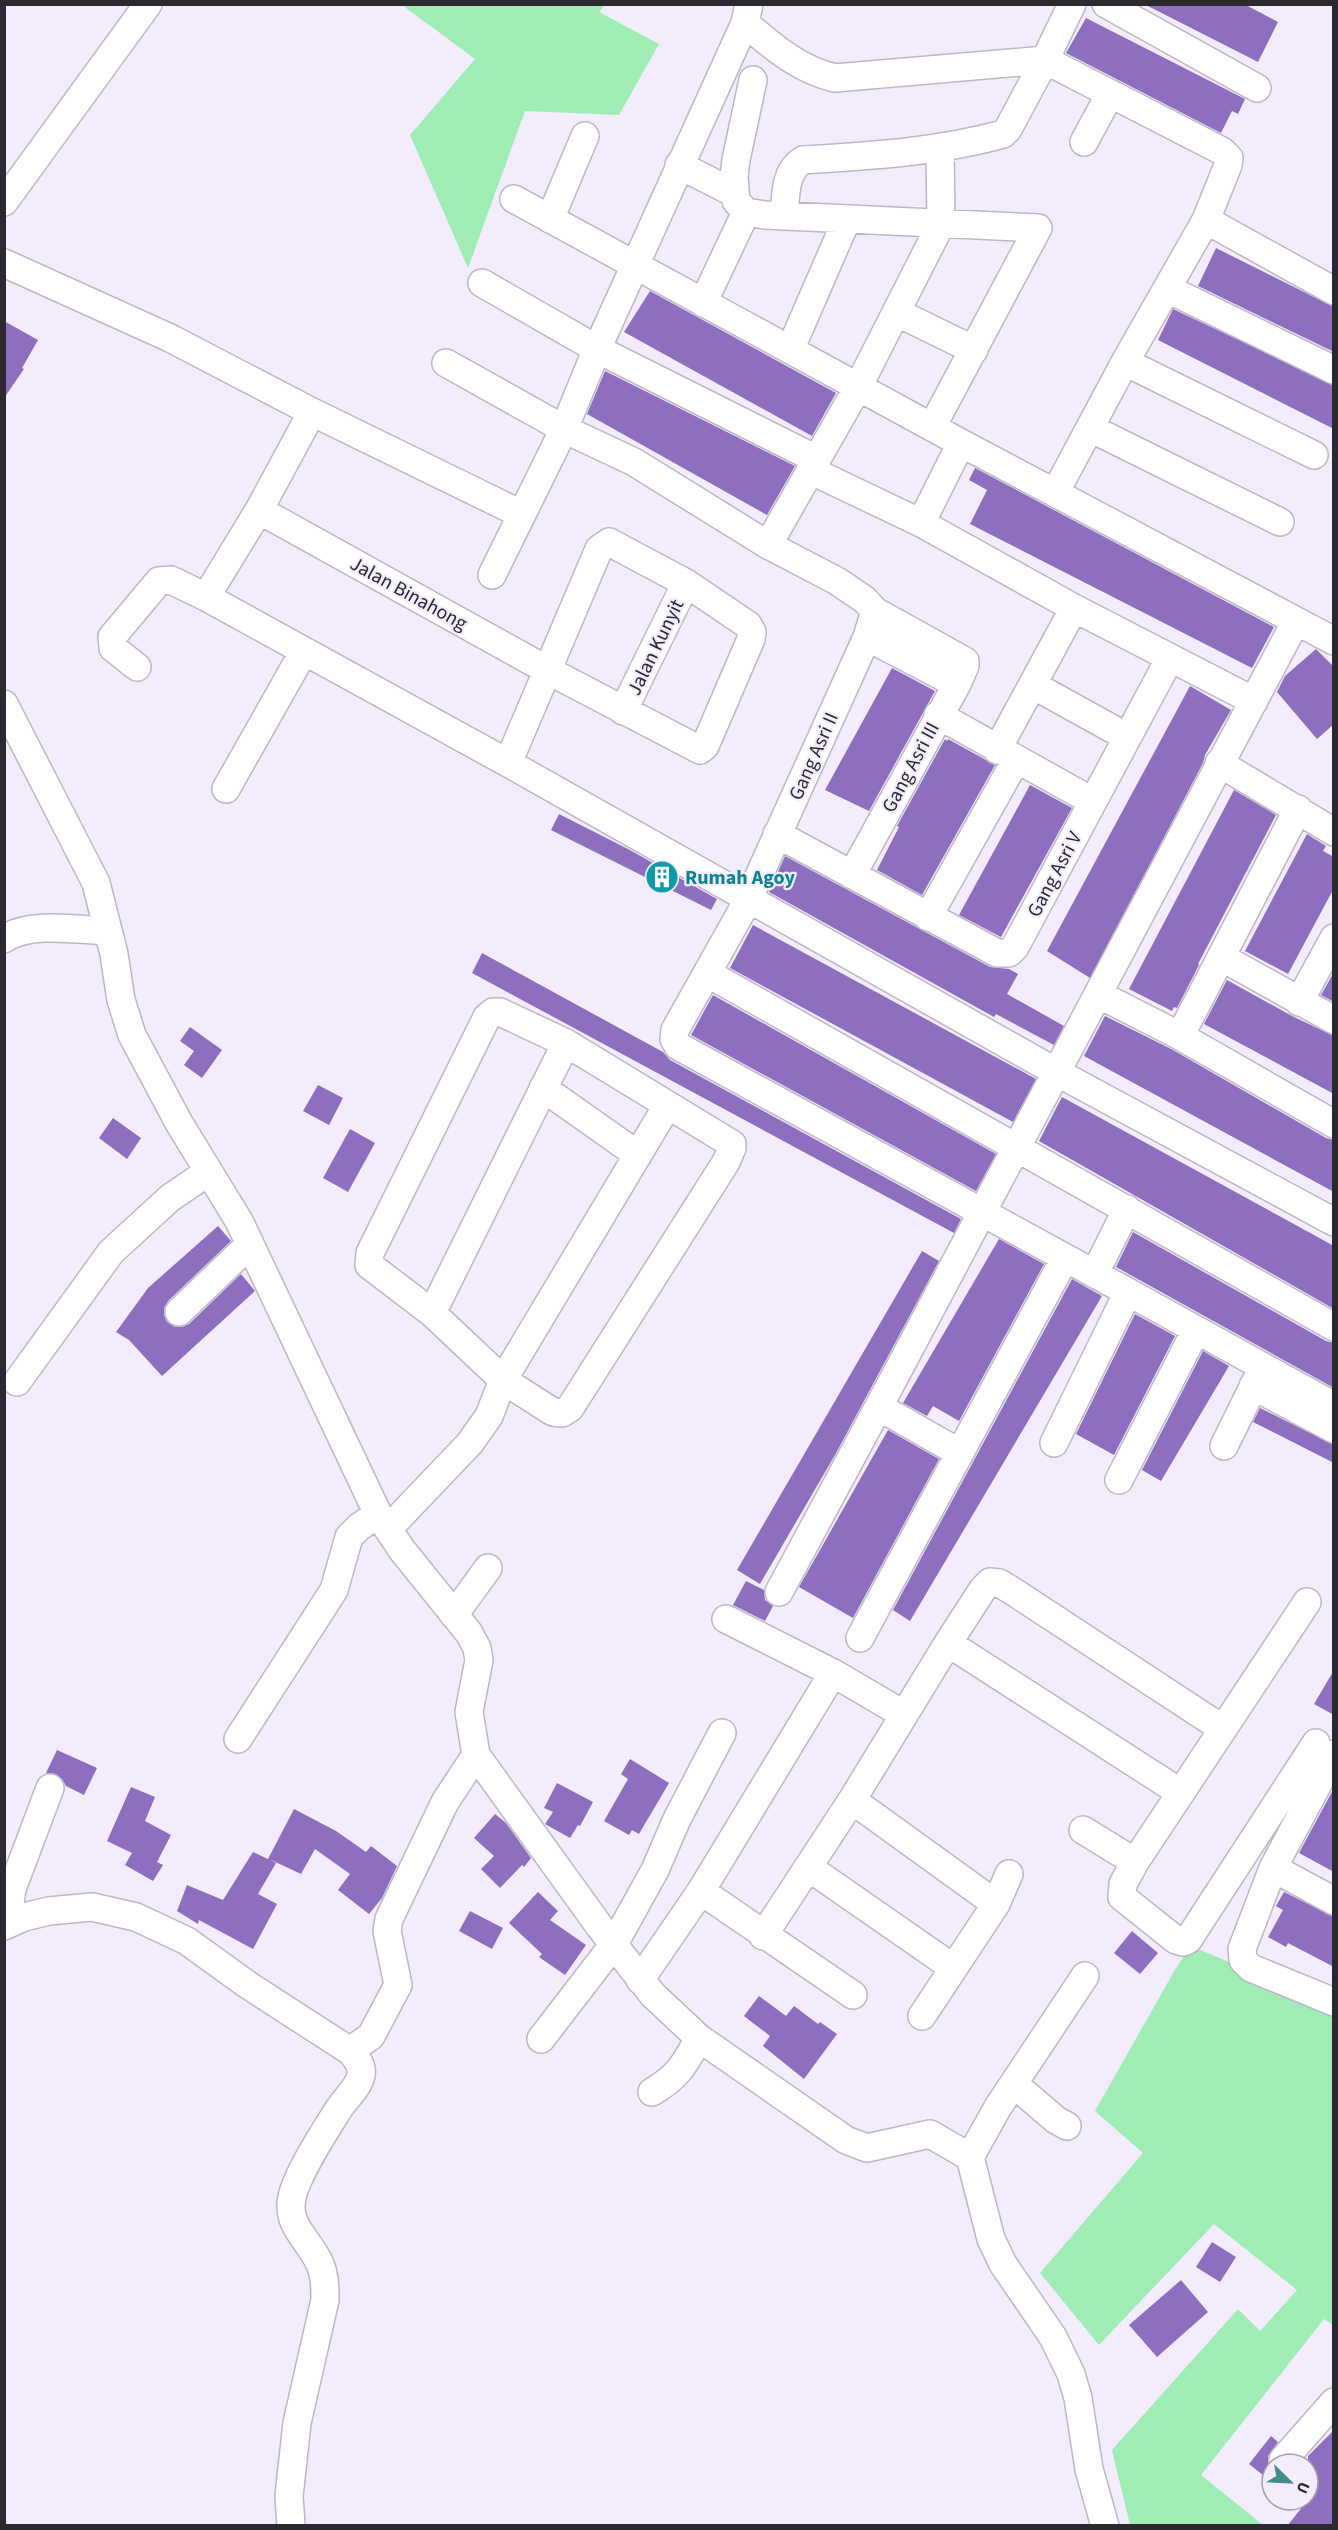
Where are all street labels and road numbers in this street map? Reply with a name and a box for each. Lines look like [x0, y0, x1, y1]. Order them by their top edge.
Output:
street label: Jalan Binahong [345, 550, 472, 638]
street label: Jalan Kunyit [621, 594, 691, 700]
street label: Gang Asri II [782, 708, 846, 805]
street label: Gang Asri III [875, 717, 946, 818]
street label: Gang Asri V [1021, 826, 1089, 922]

